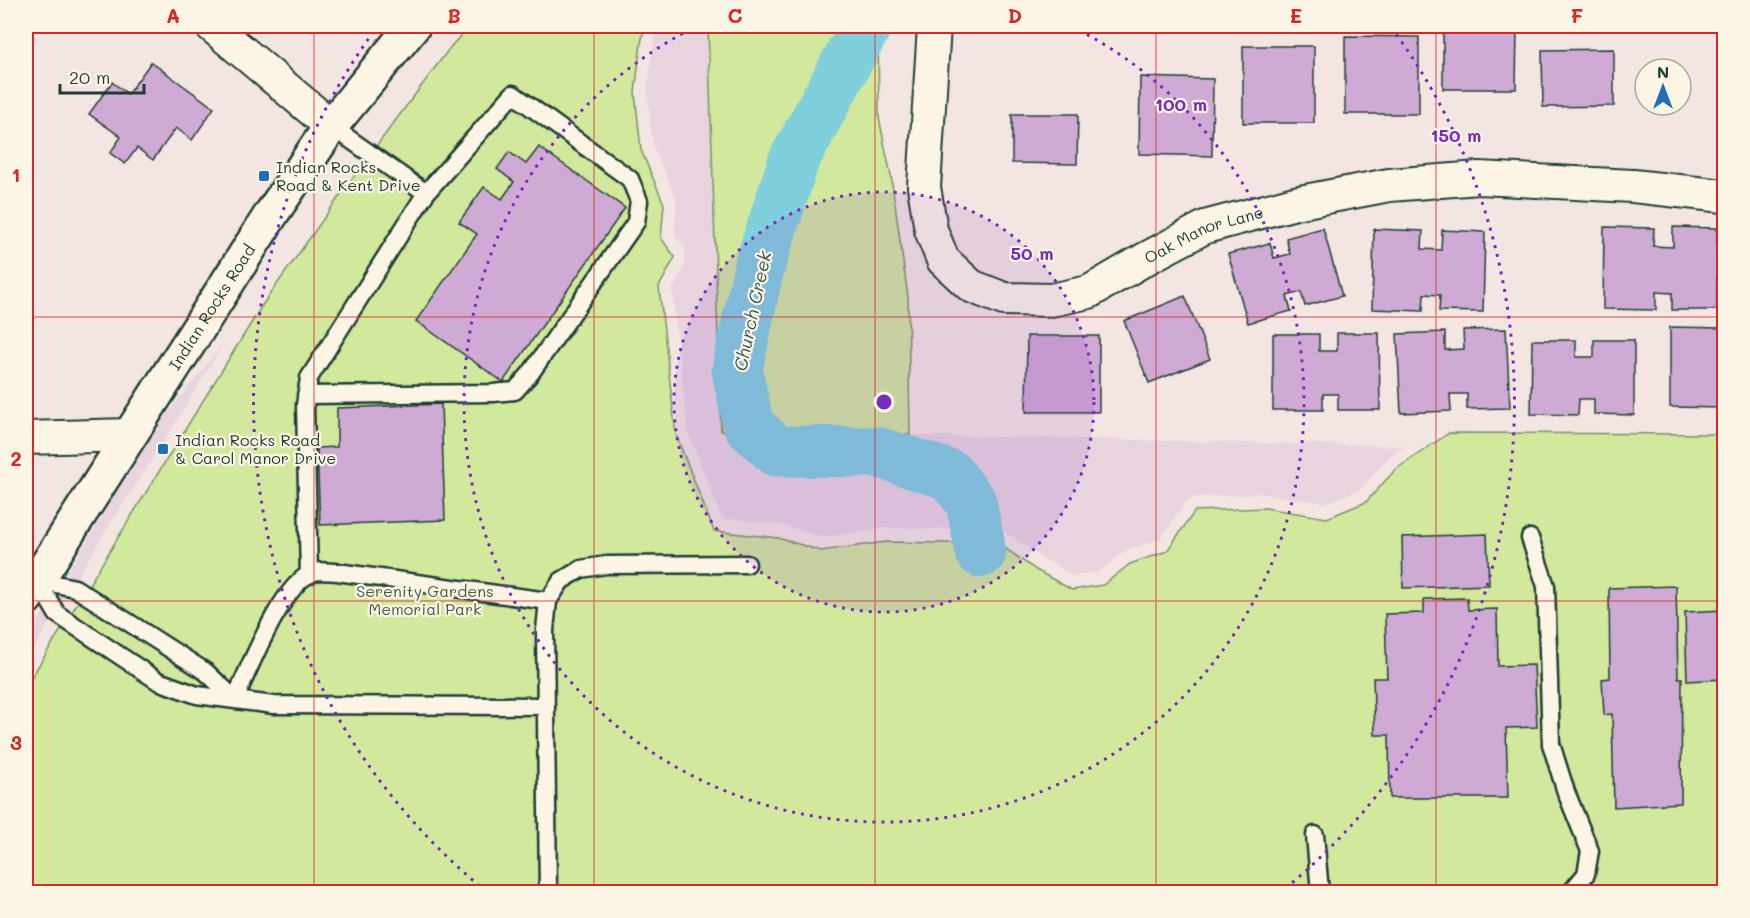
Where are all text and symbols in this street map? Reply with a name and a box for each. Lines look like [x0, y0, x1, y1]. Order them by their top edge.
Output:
text: A [166, 2, 180, 28]
text: B [447, 2, 461, 28]
text: C [728, 2, 743, 28]
text: D [1008, 2, 1022, 28]
text: E [1290, 2, 1302, 28]
text: F [1571, 2, 1584, 28]
scale bar [60, 57, 144, 95]
north arrow [1633, 57, 1693, 117]
text: N [1657, 61, 1669, 82]
text: 20 m [69, 65, 110, 89]
text: 100 m [1155, 92, 1207, 116]
text: 150 m [1431, 123, 1481, 147]
place label: Indian Rocks Road & Kent Drive [276, 156, 421, 195]
text: 1 [12, 161, 20, 187]
marker: Indian Rocks Road & Kent Drive [257, 169, 271, 183]
street label: Oak Manor Lane [1140, 201, 1266, 268]
street label: Indian Rocks Road [163, 240, 259, 374]
text: 50 m [1011, 241, 1053, 265]
water label: Church Creek [728, 248, 777, 373]
centre of rings [874, 392, 894, 412]
place label: Indian Rocks Road & Carol Manor Drive [175, 429, 336, 468]
marker: Indian Rocks Road & Carol Manor Drive [156, 442, 170, 456]
text: 2 [10, 445, 22, 471]
park label: Serenity Gardens Memorial Park [356, 580, 494, 619]
text: 3 [10, 729, 22, 755]

